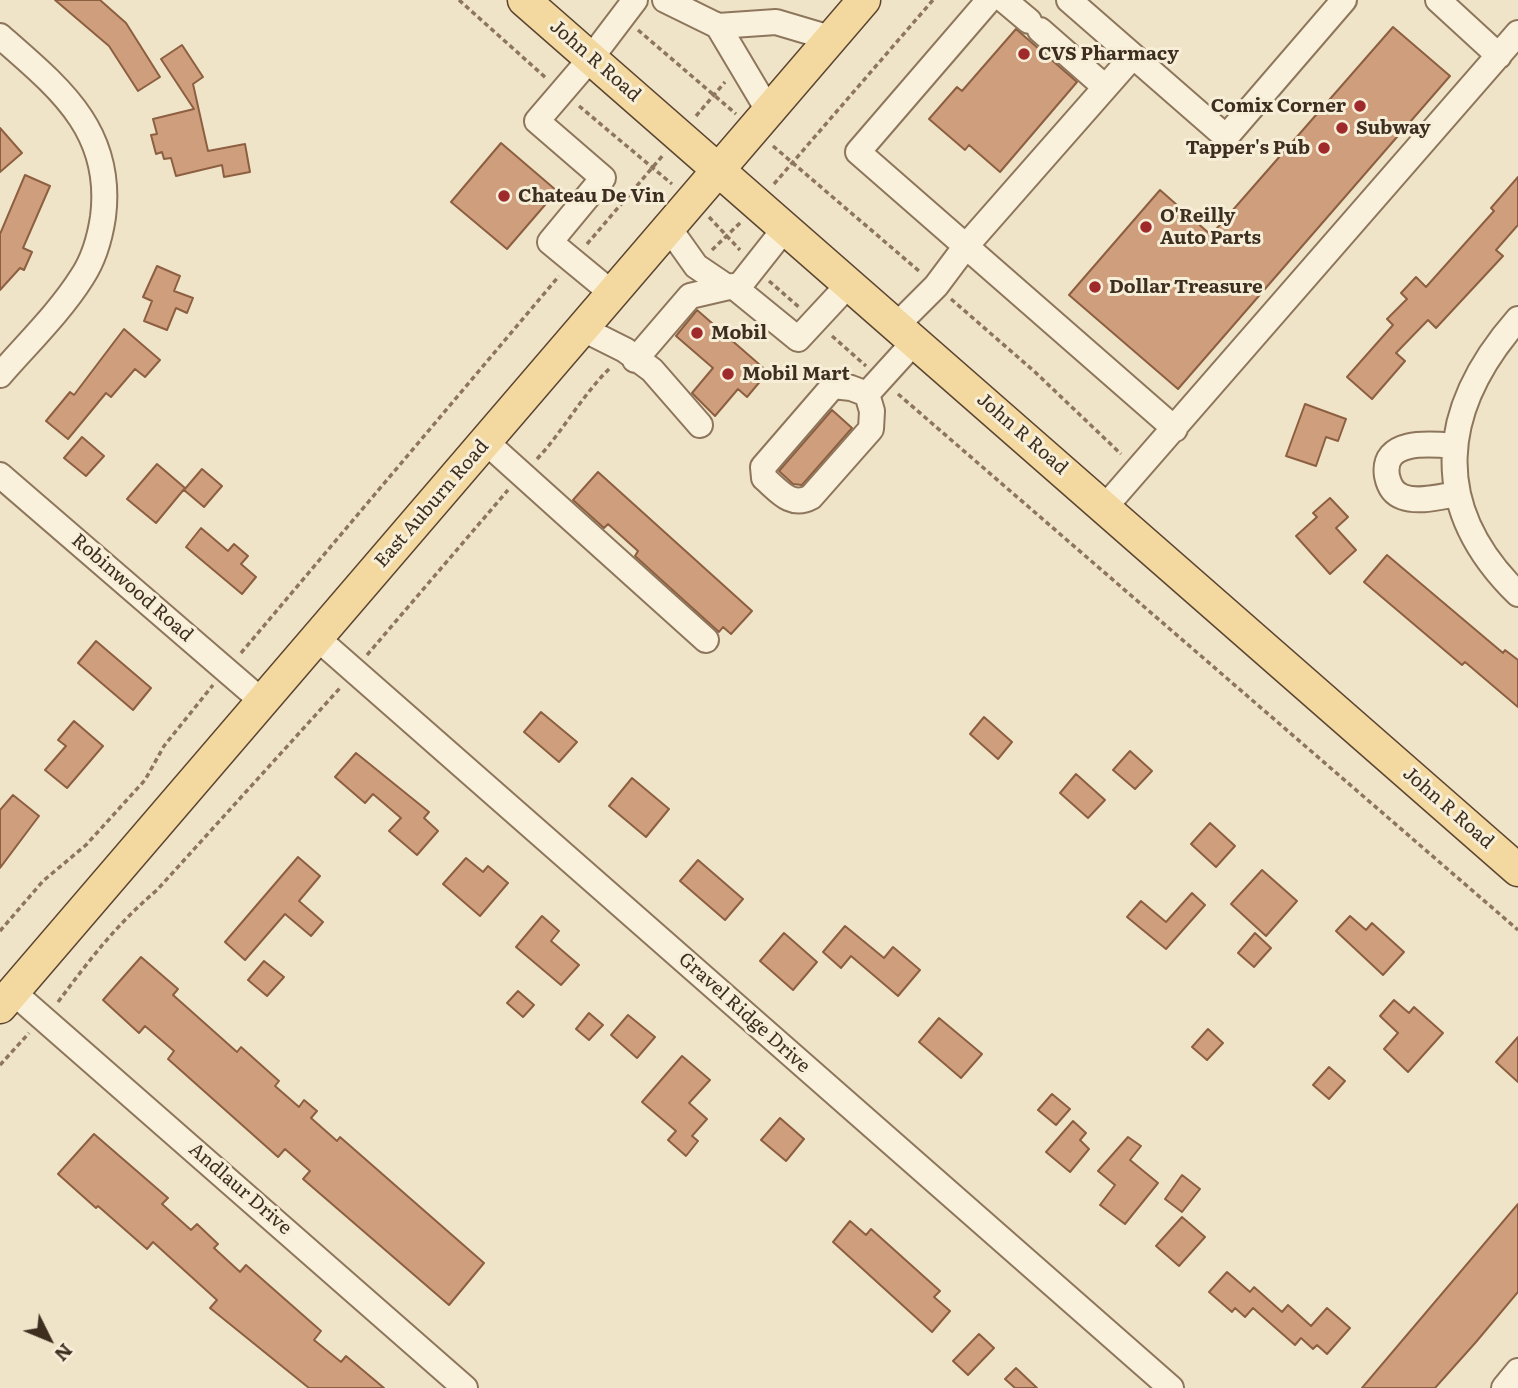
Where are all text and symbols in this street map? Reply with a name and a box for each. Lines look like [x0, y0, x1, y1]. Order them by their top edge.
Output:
street label: John R Road [545, 15, 645, 107]
place label: CVS Pharmacy [1038, 43, 1179, 65]
marker: CVS Pharmacy [1016, 46, 1032, 62]
place label: Comix Corner [1211, 95, 1346, 117]
marker: Comix Corner [1352, 98, 1368, 114]
place label: Subway [1356, 117, 1431, 139]
marker: Subway [1334, 120, 1350, 136]
place label: Tapper's Pub [1185, 137, 1310, 159]
marker: Tapper's Pub [1316, 140, 1332, 156]
place label: Chateau De Vin [518, 185, 665, 207]
marker: Chateau De Vin [496, 188, 512, 204]
place label: O'Reilly Auto Parts [1160, 205, 1261, 249]
marker: O'Reilly Auto Parts [1138, 219, 1154, 235]
place label: Dollar Treasure [1109, 276, 1263, 298]
marker: Dollar Treasure [1087, 279, 1103, 295]
place label: Mobil [711, 322, 767, 344]
marker: Mobil [689, 325, 705, 341]
place label: Mobil Mart [742, 363, 850, 385]
marker: Mobil Mart [720, 366, 736, 382]
street label: John R Road [972, 388, 1072, 480]
street label: East Auburn Road [370, 435, 494, 573]
street label: Robinwood Road [67, 529, 197, 647]
street label: John R Road [1398, 762, 1498, 854]
street label: Gravel Ridge Drive [674, 948, 814, 1078]
street label: Andlaur Drive [184, 1138, 296, 1240]
north arrow [14, 1304, 84, 1374]
text: N [49, 1338, 80, 1369]

